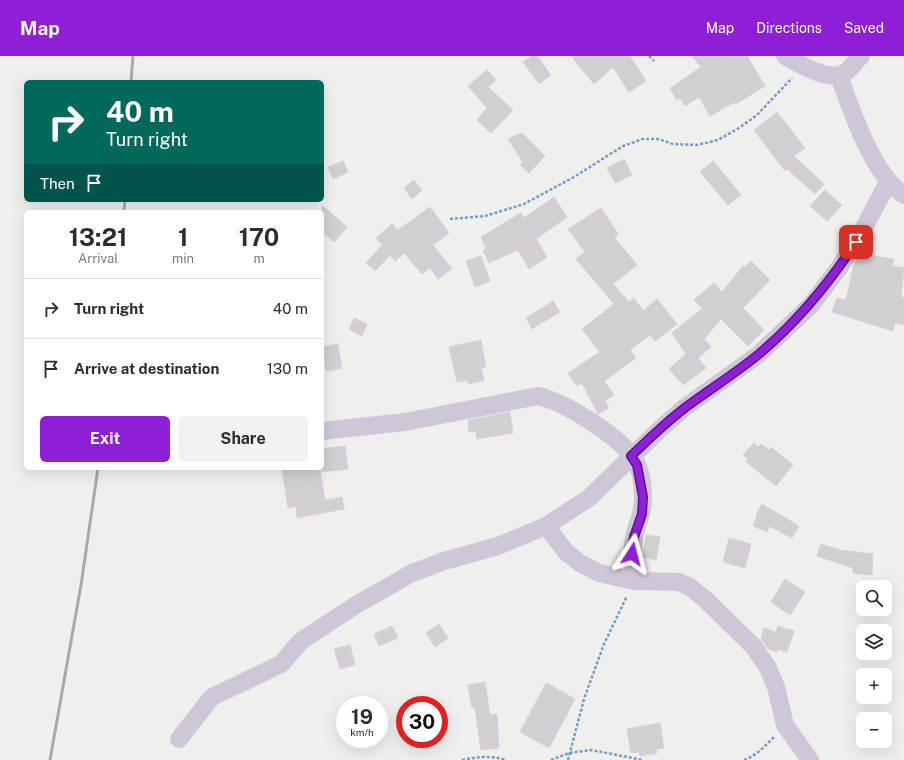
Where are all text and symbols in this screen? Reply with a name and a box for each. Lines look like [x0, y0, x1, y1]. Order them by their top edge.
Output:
text: Map [20, 17, 60, 39]
text: Map [706, 20, 734, 36]
text: Directions [756, 20, 822, 36]
text: Saved [844, 20, 884, 36]
text: 40 m [106, 95, 174, 128]
icon: right [40, 96, 92, 148]
text: Turn right [106, 129, 188, 150]
icon: arrive [83, 172, 105, 194]
text: Then [40, 175, 75, 192]
text: 13:21 [69, 223, 127, 251]
text: 1 [178, 223, 188, 251]
text: 170 [239, 223, 279, 251]
pin [839, 225, 873, 259]
icon: arrive [845, 231, 867, 253]
text: Arrival [78, 251, 118, 266]
text: min [172, 251, 194, 266]
text: m [253, 251, 265, 266]
icon: right [40, 298, 62, 320]
text: Turn right [74, 300, 144, 317]
text: 40 m [273, 300, 308, 317]
icon: arrive [40, 358, 62, 380]
text: Arrive at destination [74, 360, 219, 377]
text: 130 m [267, 360, 308, 377]
button: Exit [40, 416, 170, 462]
button: Share [178, 416, 308, 462]
position arrow [611, 533, 653, 575]
map controls [856, 580, 892, 748]
button: search [856, 580, 892, 616]
button: layers [856, 624, 892, 660]
button: + [856, 668, 892, 704]
speed limit sign: 30 [396, 696, 448, 748]
text: 19 [351, 705, 373, 729]
button: − [856, 712, 892, 748]
text: km/h [350, 726, 374, 738]

